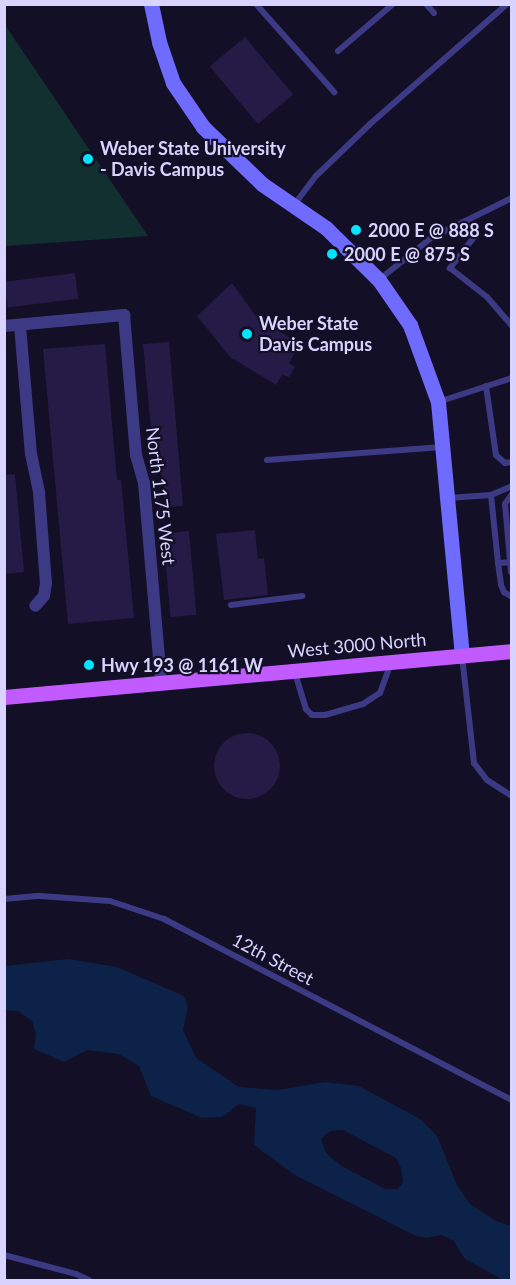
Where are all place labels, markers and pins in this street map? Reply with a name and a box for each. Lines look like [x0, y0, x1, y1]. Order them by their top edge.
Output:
place label: Weber State University - Davis Campus [100, 138, 286, 180]
marker: Weber State University - Davis Campus [81, 152, 95, 166]
place label: 2000 E @ 888 S [368, 219, 494, 241]
marker: 2000 E @ 888 S [349, 223, 363, 237]
place label: 2000 E @ 875 S [344, 243, 470, 265]
marker: 2000 E @ 875 S [325, 247, 339, 261]
place label: Weber State Davis Campus [259, 313, 372, 356]
marker: Weber State Davis Campus [240, 327, 254, 341]
place label: Hwy 193 @ 1161 W [101, 654, 263, 676]
marker: Hwy 193 @ 1161 W [82, 658, 96, 672]

